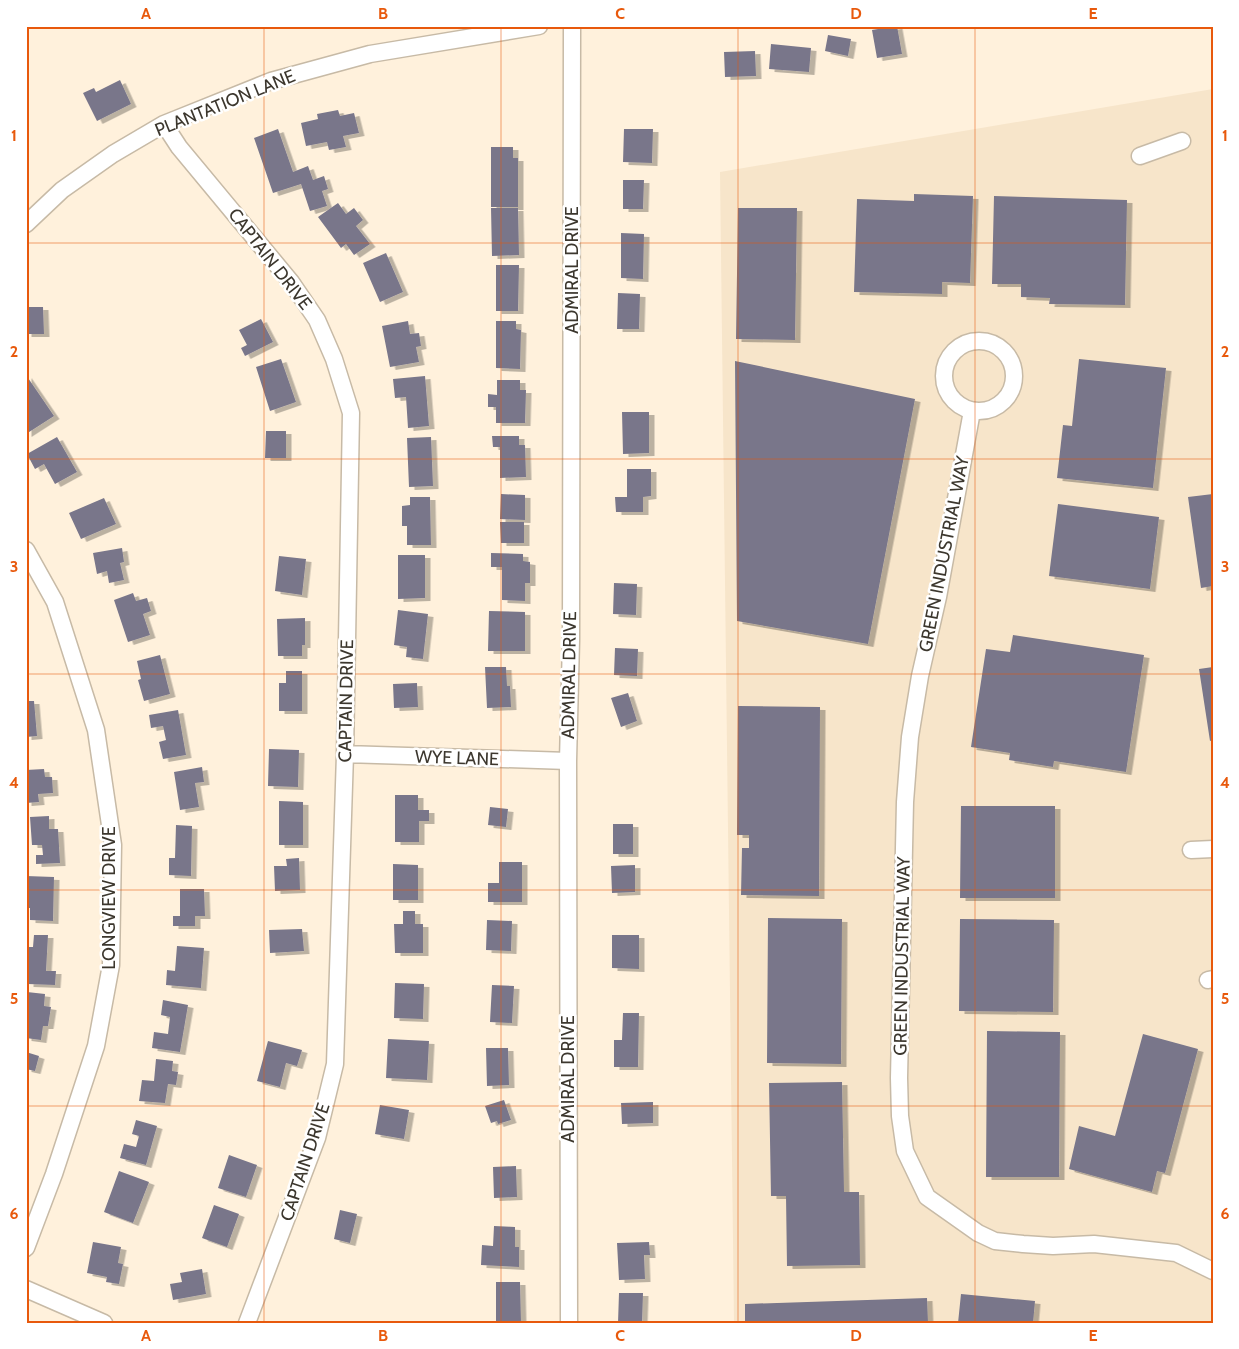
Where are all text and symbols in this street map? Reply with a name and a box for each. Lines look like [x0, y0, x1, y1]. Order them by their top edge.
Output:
text: A [141, 4, 151, 23]
text: B [378, 4, 388, 23]
text: C [615, 4, 625, 23]
text: D [850, 4, 862, 23]
text: E [1088, 4, 1098, 23]
street label: PLANTATION LANE [152, 65, 298, 141]
text: 1 [11, 126, 17, 145]
text: 1 [1222, 126, 1228, 145]
street label: CAPTAIN DRIVE [223, 204, 317, 314]
street label: ADMIRAL DRIVE [561, 206, 583, 334]
text: 2 [10, 342, 18, 361]
text: 2 [1221, 342, 1229, 361]
street label: GREEN INDUSTRIAL WAY [914, 453, 974, 654]
text: 3 [10, 557, 18, 576]
text: 3 [1221, 557, 1229, 576]
street label: ADMIRAL DRIVE [557, 611, 581, 739]
street label: CAPTAIN DRIVE [334, 639, 358, 763]
street label: WYE LANE [415, 746, 499, 770]
text: 4 [9, 773, 19, 792]
text: 4 [1220, 773, 1230, 792]
street label: LONGVIEW DRIVE [98, 826, 120, 970]
street label: GREEN INDUSTRIAL WAY [889, 855, 915, 1056]
text: 5 [10, 989, 18, 1008]
text: 5 [1221, 989, 1229, 1008]
street label: ADMIRAL DRIVE [557, 1015, 579, 1143]
street label: CAPTAIN DRIVE [276, 1100, 334, 1224]
text: 6 [10, 1204, 19, 1223]
text: 6 [1221, 1204, 1230, 1223]
text: A [141, 1326, 151, 1345]
text: B [378, 1326, 388, 1345]
text: C [615, 1326, 625, 1345]
text: D [850, 1326, 862, 1345]
text: E [1088, 1326, 1098, 1345]

